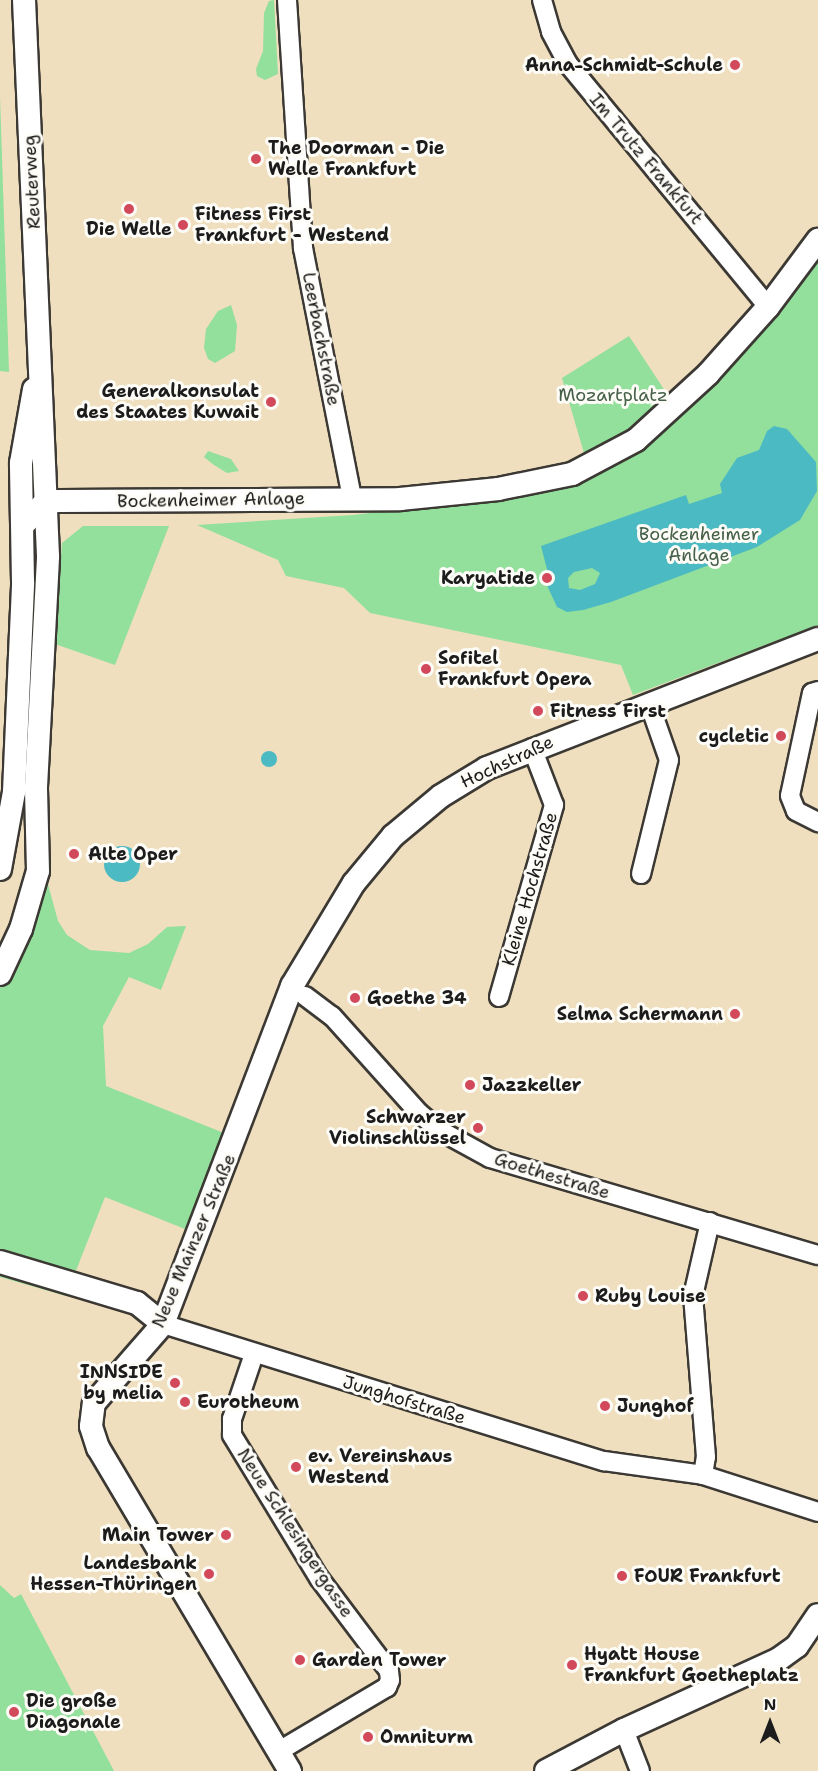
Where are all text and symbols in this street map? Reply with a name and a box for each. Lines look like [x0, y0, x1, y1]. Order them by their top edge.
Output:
place label: Anna-Schmidt-Schule [525, 54, 723, 76]
marker: Anna-Schmidt-Schule [728, 58, 742, 72]
street label: Im Trutz Frankfurt [585, 89, 707, 229]
street label: Reuterweg [19, 134, 45, 230]
place label: The Doorman - Die Welle Frankfurt [268, 138, 445, 180]
marker: The Doorman - Die Welle Frankfurt [249, 152, 263, 166]
marker: Die Welle [122, 202, 136, 216]
place label: Fitness First Frankfurt - Westend [195, 204, 389, 246]
place label: Die Welle [86, 218, 172, 240]
marker: Fitness First Frankfurt - Westend [176, 218, 190, 232]
street label: Leerbachstraße [297, 270, 345, 408]
place label: Generalkonsulat des Staates Kuwait [76, 381, 259, 424]
park label: Mozartplatz [558, 384, 668, 406]
marker: Generalkonsulat des Staates Kuwait [264, 395, 278, 409]
street label: Bockenheimer Anlage [117, 488, 305, 512]
park label: Bockenheimer Anlage [639, 524, 759, 566]
place label: Karyatide [441, 567, 535, 589]
marker: Karyatide [540, 571, 554, 585]
place label: Sofitel Frankfurt Opera [438, 648, 591, 690]
marker: Sofitel Frankfurt Opera [419, 662, 433, 676]
place label: Fitness First [550, 700, 666, 722]
marker: Fitness First [531, 704, 545, 718]
place label: cycletic [699, 725, 769, 747]
marker: cycletic [774, 729, 788, 743]
street label: Hochstraße [457, 731, 557, 793]
street label: Kleine Hochstraße [498, 810, 562, 968]
place label: Alte Oper [88, 843, 178, 865]
marker: Alte Oper [65, 845, 83, 863]
place label: Goethe 34 [367, 987, 466, 1009]
marker: Goethe 34 [348, 991, 362, 1005]
place label: Selma Schermann [557, 1003, 723, 1025]
marker: Selma Schermann [728, 1007, 742, 1021]
place label: Jazzkeller [482, 1074, 582, 1096]
marker: Jazzkeller [463, 1078, 477, 1092]
place label: Schwarzer Violinschlüssel [329, 1107, 466, 1150]
marker: Schwarzer Violinschlüssel [471, 1121, 485, 1135]
street label: Goethestraße [492, 1148, 612, 1204]
street label: Neue Mainzer Straße [148, 1151, 240, 1331]
place label: Ruby Louise [595, 1285, 706, 1307]
marker: Ruby Louise [576, 1289, 590, 1303]
place label: INNSIDE by melia [80, 1362, 163, 1404]
street label: Junghofstraße [340, 1371, 468, 1429]
marker: INNSIDE by melia [168, 1376, 182, 1390]
place label: Eurotheum [197, 1391, 299, 1413]
marker: Eurotheum [178, 1395, 192, 1409]
place label: Junghof [617, 1395, 694, 1417]
marker: Junghof [598, 1399, 612, 1413]
street label: Neue Schlesingergasse [232, 1444, 358, 1622]
place label: ev. Vereinshaus Westend [308, 1446, 452, 1488]
marker: ev. Vereinshaus Westend [289, 1460, 303, 1474]
place label: Main Tower [102, 1524, 214, 1546]
marker: Main Tower [219, 1528, 233, 1542]
place label: Landesbank Hessen-Thüringen [30, 1553, 197, 1596]
place label: FOUR Frankfurt [634, 1565, 781, 1587]
marker: Landesbank Hessen-Thüringen [202, 1567, 216, 1581]
marker: FOUR Frankfurt [615, 1569, 629, 1583]
place label: Hyatt House Frankfurt Goetheplatz [584, 1644, 799, 1686]
place label: Garden Tower [312, 1649, 447, 1671]
marker: Garden Tower [293, 1653, 307, 1667]
marker: Hyatt House Frankfurt Goetheplatz [565, 1658, 579, 1672]
place label: Die große Diagonale [26, 1691, 121, 1734]
north arrow [740, 1693, 800, 1753]
text: N [764, 1694, 776, 1715]
marker: Die große Diagonale [7, 1705, 21, 1719]
place label: Omniturm [380, 1726, 473, 1748]
marker: Omniturm [361, 1730, 375, 1744]

